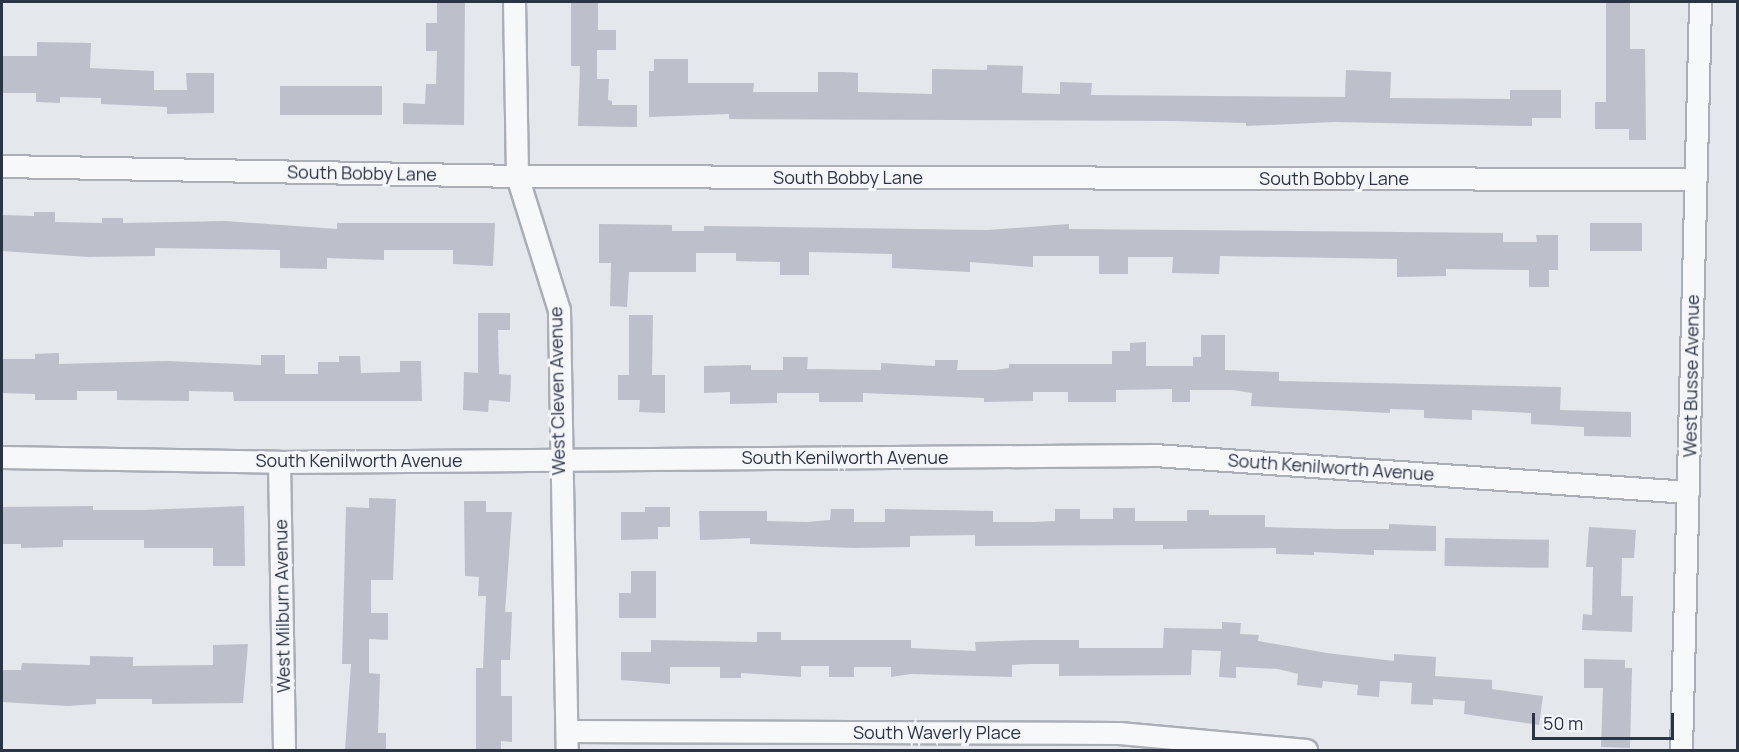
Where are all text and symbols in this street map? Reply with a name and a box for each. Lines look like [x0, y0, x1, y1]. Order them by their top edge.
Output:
street label: South Bobby Lane [287, 161, 437, 185]
street label: South Bobby Lane [773, 166, 923, 188]
street label: South Bobby Lane [1259, 167, 1409, 189]
street label: West Busse Avenue [1679, 294, 1703, 458]
street label: West Cleven Avenue [545, 306, 569, 476]
street label: South Kenilworth Avenue [742, 446, 948, 468]
street label: South Kenilworth Avenue [256, 449, 462, 471]
street label: South Kenilworth Avenue [1227, 449, 1435, 485]
street label: West Milburn Avenue [270, 519, 294, 693]
scale bar [1535, 701, 1678, 739]
text: 50 m [1543, 711, 1583, 735]
street label: South Waverly Place [853, 721, 1021, 743]

